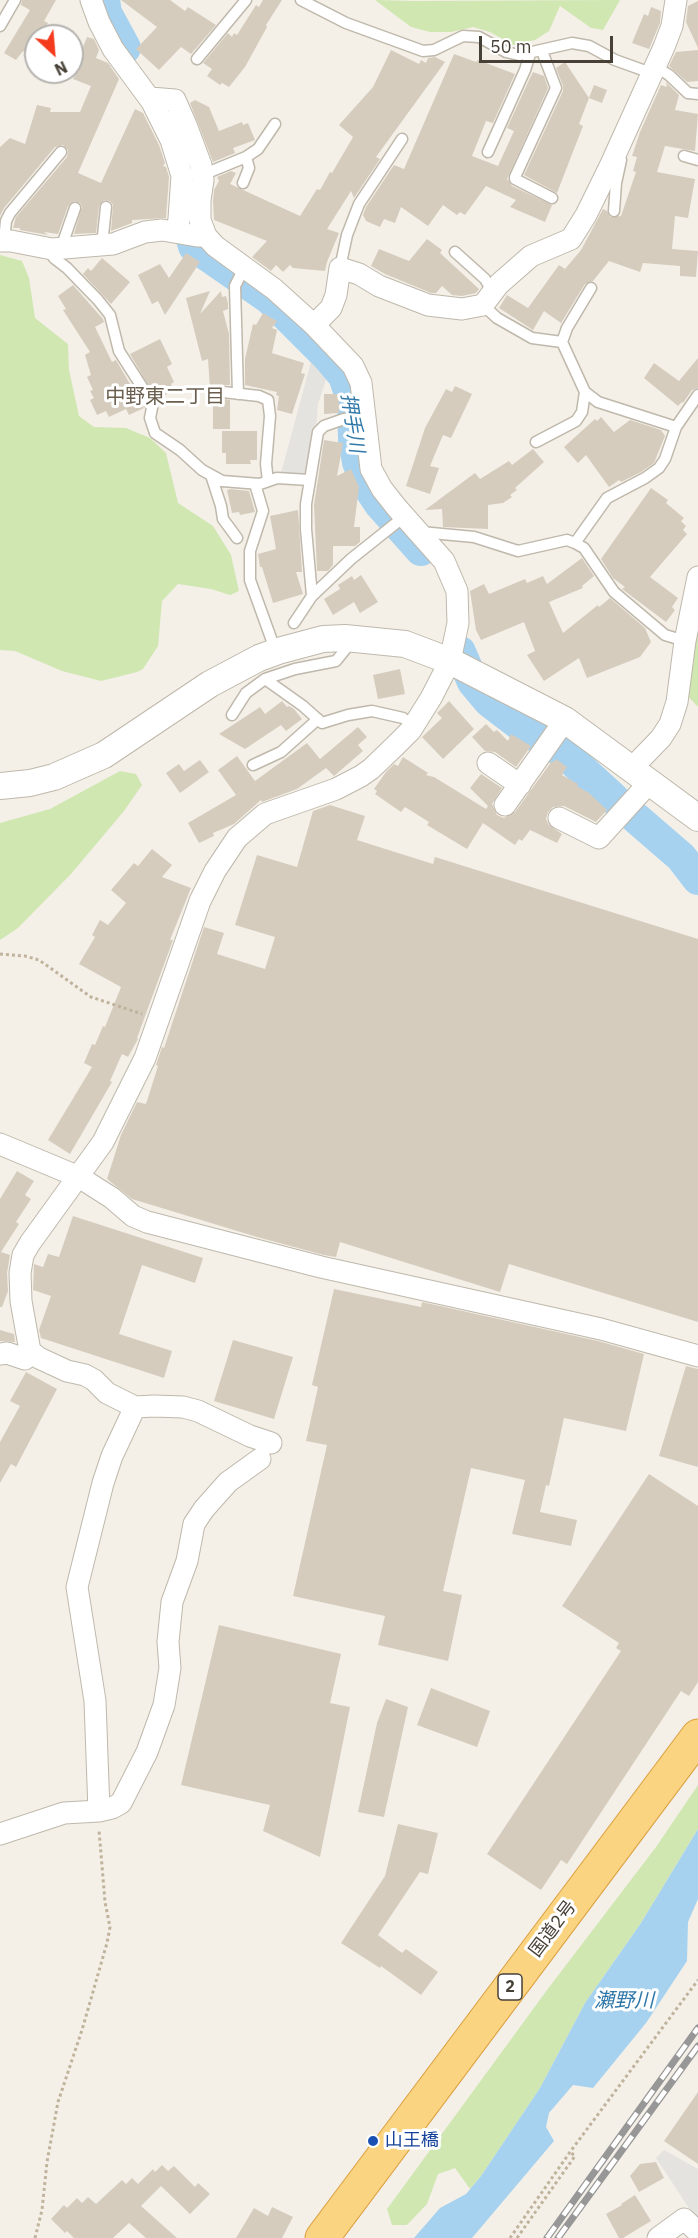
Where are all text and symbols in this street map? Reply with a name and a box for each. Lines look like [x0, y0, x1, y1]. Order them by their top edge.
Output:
north arrow [24, 24, 84, 84]
scale bar [482, 24, 616, 62]
text: 50 m [490, 35, 532, 58]
text: N [51, 57, 71, 80]
district label: 中野東二丁目 [105, 385, 225, 409]
water label: 押手川 [335, 391, 369, 455]
street label: 国道2号 [525, 1897, 581, 1961]
road number: 2 [498, 1974, 522, 2000]
water label: 瀬野川 [594, 1989, 654, 2013]
place label: 山王橋 [385, 2130, 439, 2152]
marker: 山王橋 [366, 2134, 380, 2148]

